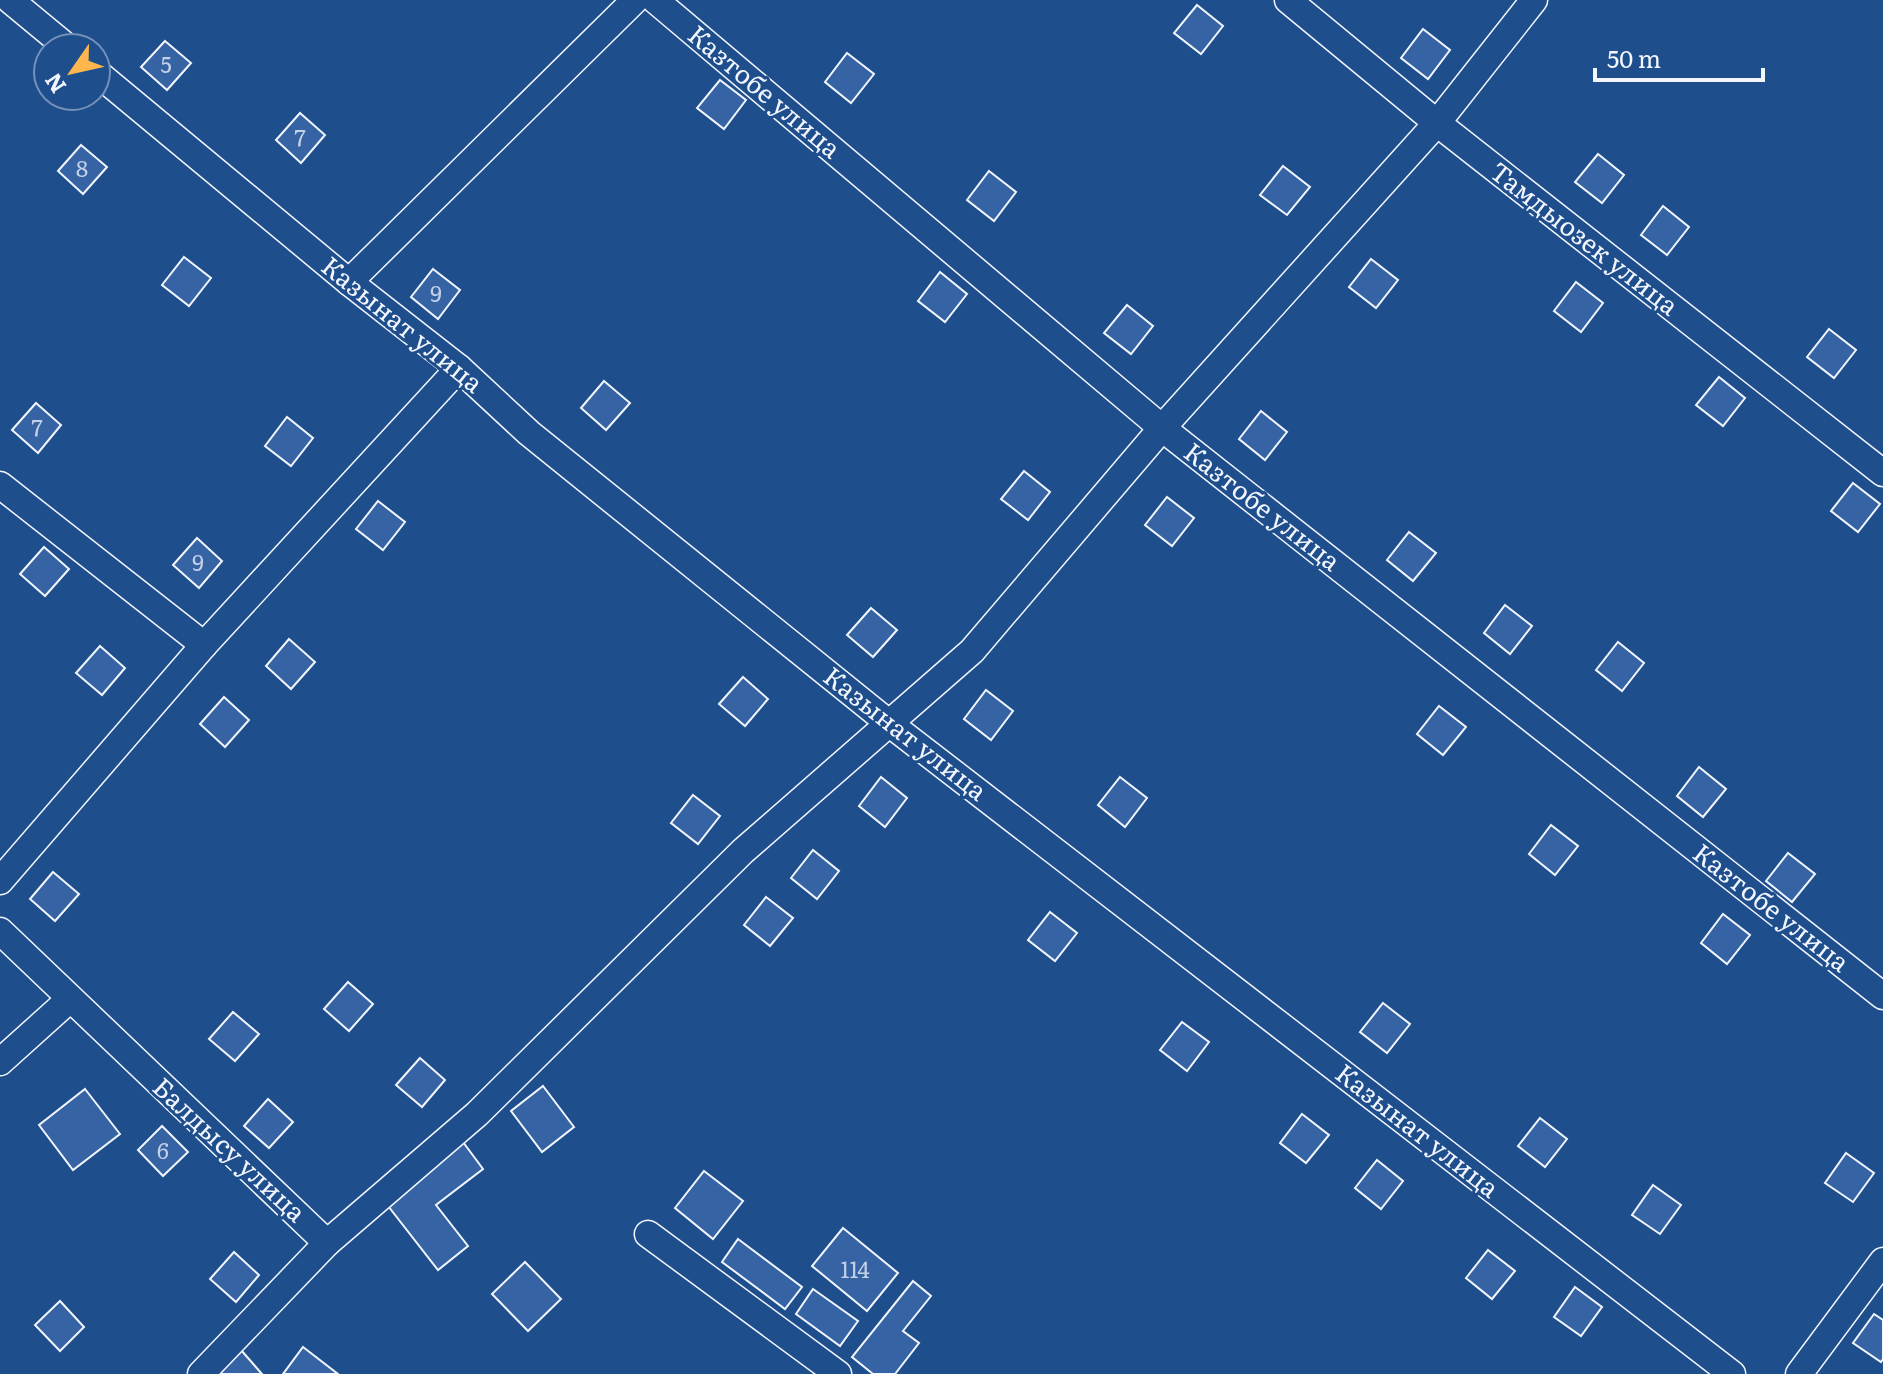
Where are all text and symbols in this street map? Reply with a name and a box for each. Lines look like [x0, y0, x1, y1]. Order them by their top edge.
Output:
street label: Казтобе улица [680, 14, 851, 166]
north arrow [32, 32, 112, 112]
scale bar [1595, 32, 1763, 82]
text: 50 m [1607, 40, 1661, 75]
house number: 5 [160, 47, 172, 80]
text: N [35, 67, 73, 101]
house number: 7 [294, 120, 306, 153]
house number: 8 [76, 151, 88, 184]
street label: Тамдыозек улица [1483, 151, 1688, 323]
street label: Казынат улица [314, 245, 493, 401]
house number: 9 [430, 276, 442, 309]
house number: 7 [31, 410, 43, 443]
street label: Казтобе улица [1177, 431, 1350, 579]
house number: 9 [192, 545, 204, 578]
street label: Казынат улица [816, 656, 997, 808]
street label: Казтобе улица [1686, 832, 1859, 980]
street label: Казынат улица [1328, 1053, 1509, 1205]
street label: Балдысу улица [145, 1067, 316, 1230]
house number: 6 [157, 1133, 169, 1166]
house number: 114 [840, 1252, 870, 1285]

